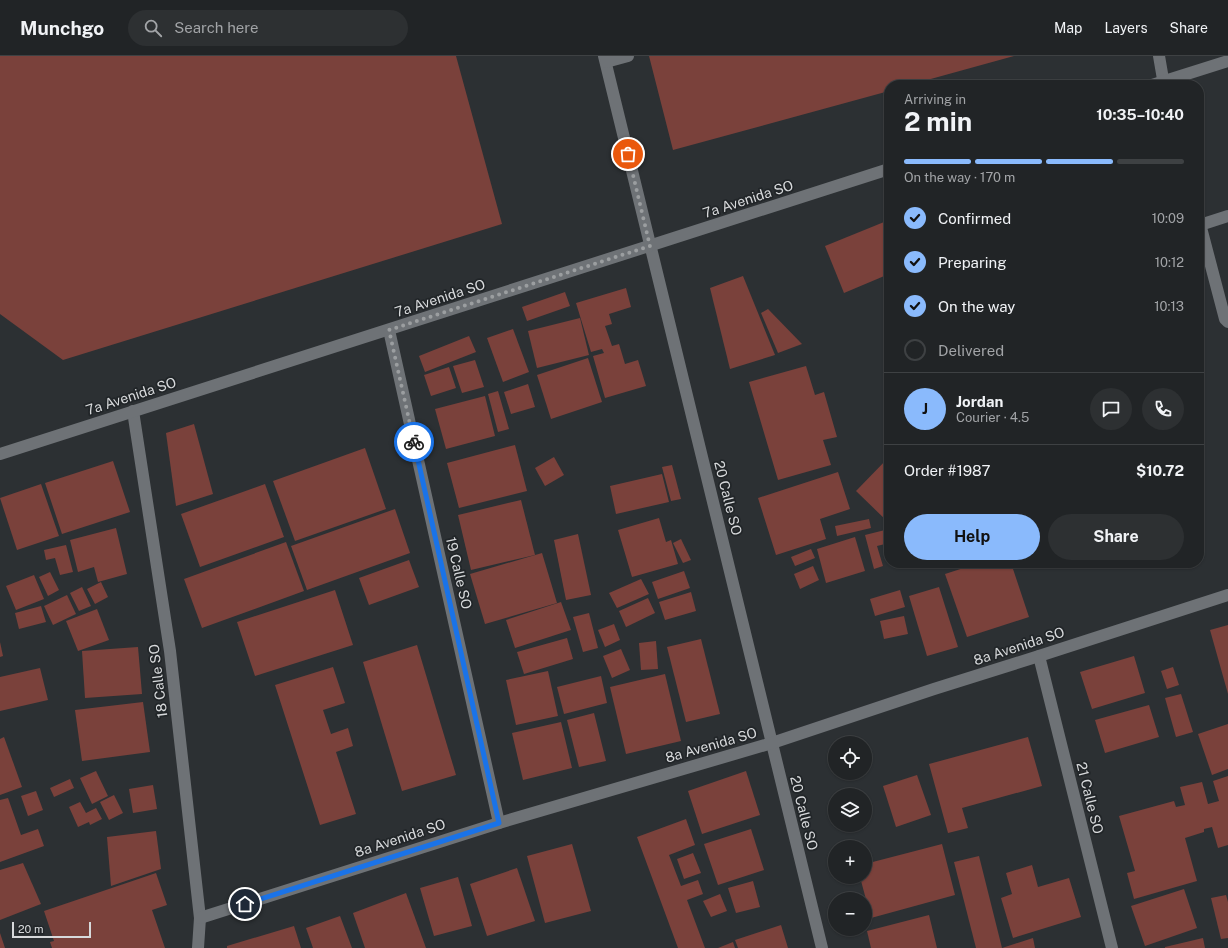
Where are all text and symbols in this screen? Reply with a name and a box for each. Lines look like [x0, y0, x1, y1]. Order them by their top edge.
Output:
search box [128, 10, 408, 46]
text: Munchgo [20, 17, 104, 39]
icon: search [142, 17, 164, 39]
text: Search here [174, 19, 259, 36]
text: Map [1054, 20, 1082, 36]
text: Layers [1104, 20, 1148, 36]
text: Share [1170, 20, 1208, 36]
text: Arriving in [904, 92, 966, 107]
text: 2 min [904, 106, 972, 137]
text: 10:35–10:40 [1096, 106, 1184, 123]
pin [611, 137, 645, 171]
icon: bag [617, 143, 639, 165]
text: On the way · 170 m [904, 170, 1015, 185]
street label: 7a Avenida SO [701, 177, 795, 221]
icon: check [904, 207, 926, 229]
text: Confirmed [938, 210, 1011, 227]
text: 10:09 [1152, 211, 1184, 226]
icon: check [904, 251, 926, 273]
text: Preparing [938, 254, 1007, 271]
text: 10:12 [1155, 255, 1184, 270]
street label: 7a Avenida SO [393, 276, 487, 320]
icon: check [904, 295, 926, 317]
text: On the way [938, 298, 1015, 315]
text: 10:13 [1154, 299, 1184, 314]
text: Delivered [938, 342, 1004, 359]
street label: 7a Avenida SO [84, 374, 178, 418]
button: chat [1090, 388, 1132, 430]
button: phone [1142, 388, 1184, 430]
text: Jordan [956, 393, 1003, 410]
text: J [922, 400, 928, 417]
text: Courier · 4.5 [956, 410, 1029, 425]
courier [394, 422, 434, 462]
icon: bike [403, 431, 425, 453]
street label: 20 Calle SO [711, 459, 745, 537]
text: Order #1987 [904, 462, 990, 479]
text: $10.72 [1136, 462, 1184, 479]
button: Help [904, 514, 1040, 560]
button: Share [1048, 514, 1184, 560]
street label: 19 Calle SO [443, 535, 475, 611]
street label: 8a Avenida SO [972, 624, 1066, 668]
street label: 18 Calle SO [146, 643, 170, 719]
street label: 8a Avenida SO [663, 724, 759, 766]
map controls [828, 736, 872, 936]
button: locate [828, 736, 872, 780]
street label: 21 Calle SO [1073, 760, 1107, 836]
street label: 20 Calle SO [787, 774, 821, 852]
button: layers [828, 788, 872, 832]
street label: 8a Avenida SO [353, 816, 447, 860]
button: + [828, 840, 872, 884]
pin [228, 887, 262, 921]
button: − [828, 892, 872, 936]
icon: home [234, 893, 256, 915]
scale bar [12, 920, 91, 939]
text: 20 m [18, 923, 43, 935]

